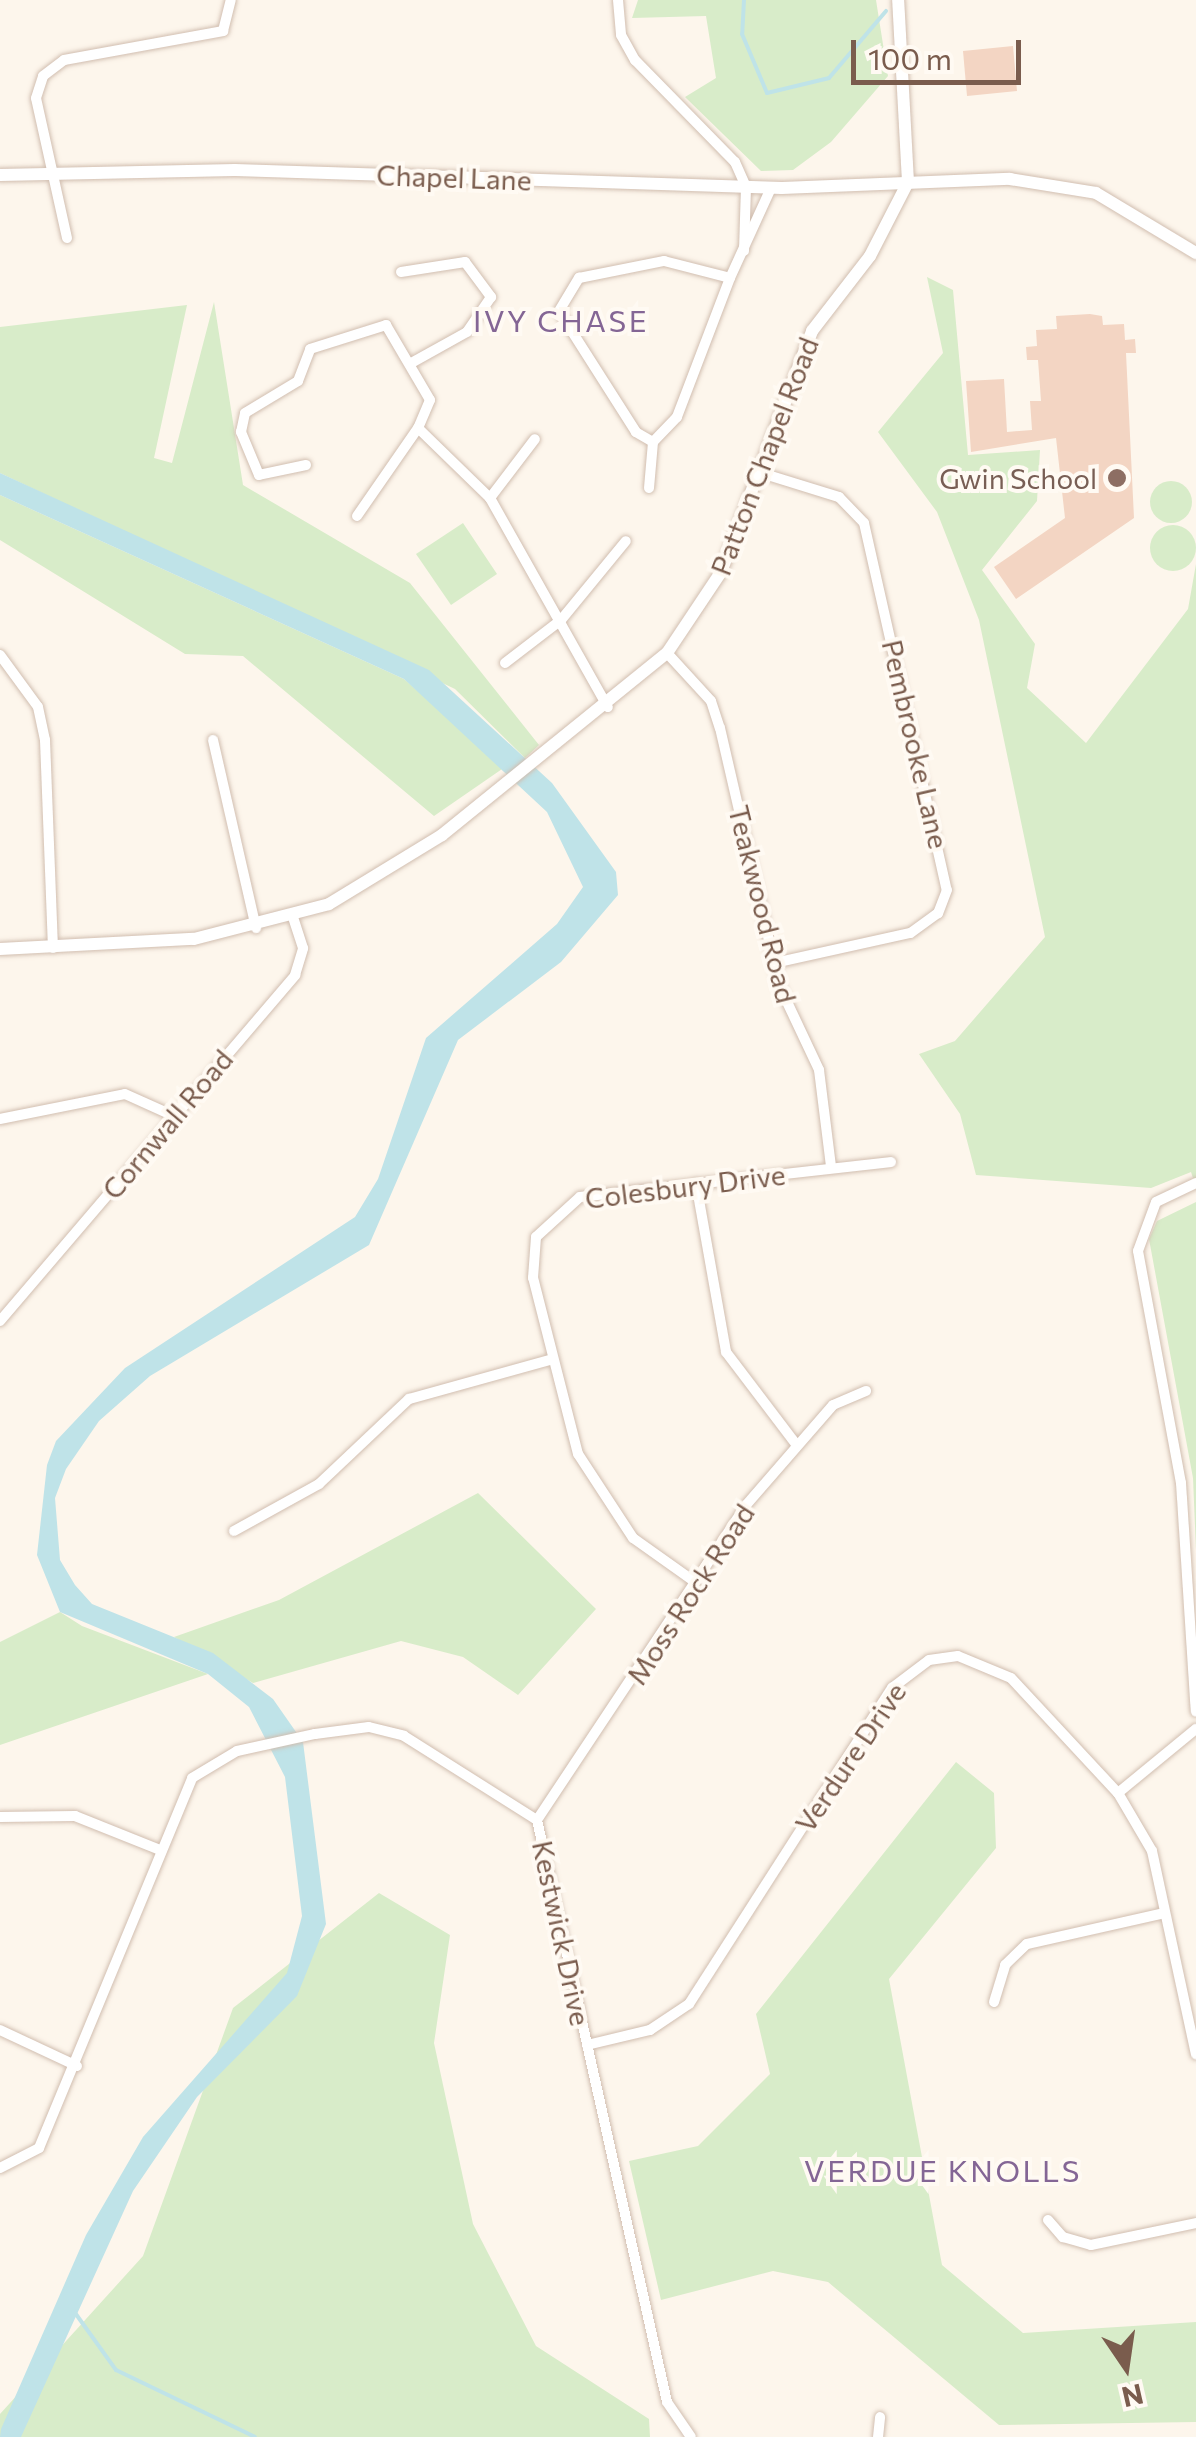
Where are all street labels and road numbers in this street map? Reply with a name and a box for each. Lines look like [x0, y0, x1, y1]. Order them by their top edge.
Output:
street label: Chapel Lane [376, 158, 532, 196]
street label: Patton Chapel Road [703, 332, 825, 580]
street label: Pembrooke Lane [876, 636, 956, 852]
street label: Teakwood Road [722, 802, 804, 1006]
street label: Cornwall Road [95, 1043, 239, 1205]
street label: Colesbury Drive [583, 1157, 787, 1215]
street label: Moss Rock Road [619, 1497, 761, 1691]
street label: Verdure Drive [788, 1676, 912, 1838]
street label: Kestwick Drive [526, 1837, 598, 2029]

